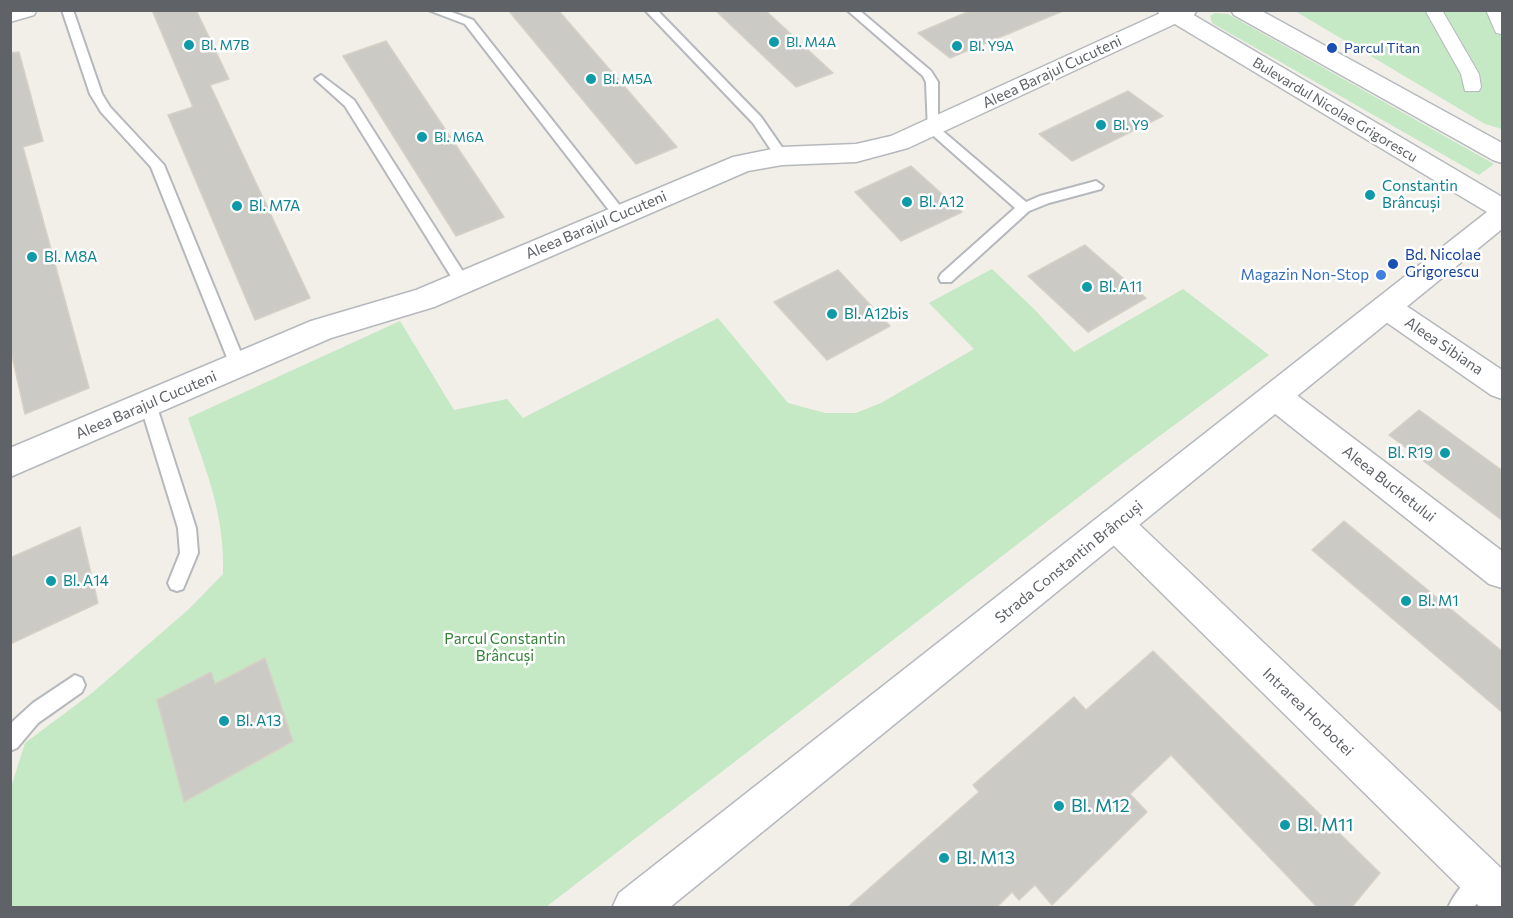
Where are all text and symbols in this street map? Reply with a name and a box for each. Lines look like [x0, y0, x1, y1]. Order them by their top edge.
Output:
street label: Aleea Barajul Cucuteni [979, 32, 1125, 112]
place label: Bl. M4A [786, 34, 836, 50]
marker: Bl. M4A [767, 35, 781, 49]
place label: Bl. M7B [201, 37, 249, 53]
marker: Bl. M7B [182, 38, 196, 52]
place label: Bl. Y9A [969, 38, 1014, 54]
marker: Bl. Y9A [950, 39, 964, 53]
place label: Parcul Titan [1344, 40, 1420, 56]
marker: Parcul Titan [1325, 41, 1339, 55]
street label: Bulevardul Nicolae Grigorescu [1250, 54, 1420, 166]
place label: Bl. M5A [603, 71, 652, 87]
marker: Bl. M5A [584, 72, 598, 86]
place label: Bl. Y9 [1113, 117, 1149, 133]
marker: Bl. Y9 [1094, 118, 1108, 132]
place label: Bl. M6A [434, 129, 484, 145]
marker: Bl. M6A [415, 130, 429, 144]
place label: Constantin Brâncuși [1382, 177, 1458, 212]
street label: Aleea Barajul Cucuteni [523, 187, 669, 263]
marker: Constantin Brâncuși [1363, 188, 1377, 202]
place label: Bl. A12 [919, 193, 964, 211]
marker: Bl. A12 [900, 195, 914, 209]
place label: Bl. M7A [249, 197, 300, 215]
marker: Bl. M7A [230, 199, 244, 213]
place label: Bd. Nicolae Grigorescu [1405, 246, 1481, 281]
place label: Bl. M8A [44, 248, 97, 266]
marker: Bl. M8A [25, 250, 39, 264]
marker: Bd. Nicolae Grigorescu [1386, 257, 1400, 271]
place label: Magazin Non-Stop [1241, 266, 1369, 284]
marker: Magazin Non-Stop [1374, 268, 1388, 282]
place label: Bl. A11 [1099, 278, 1142, 296]
marker: Bl. A11 [1080, 280, 1094, 294]
place label: Bl. A12bis [844, 305, 909, 323]
marker: Bl. A12bis [825, 307, 839, 321]
street label: Aleea Sibiana [1402, 313, 1486, 379]
street label: Aleea Barajul Cucuteni [73, 367, 219, 443]
street label: Aleea Buchetului [1339, 442, 1439, 526]
place label: Bl. R19 [1388, 444, 1433, 462]
marker: Bl. R19 [1438, 446, 1452, 460]
street label: Strada Constantin Brâncuși [991, 497, 1147, 627]
place label: Bl. A14 [63, 572, 109, 590]
marker: Bl. A14 [44, 574, 58, 588]
place label: Bl. M1 [1418, 592, 1459, 610]
marker: Bl. M1 [1399, 594, 1413, 608]
park label: Parcul Constantin Brâncuși [444, 630, 566, 665]
street label: Intrarea Horbotei [1259, 664, 1357, 760]
place label: Bl. A13 [236, 712, 281, 730]
marker: Bl. A13 [217, 714, 231, 728]
place label: Bl. M12 [1071, 795, 1130, 817]
marker: Bl. M12 [1052, 799, 1066, 813]
place label: Bl. M11 [1297, 814, 1354, 836]
marker: Bl. M11 [1278, 818, 1292, 832]
place label: Bl. M13 [956, 847, 1015, 869]
marker: Bl. M13 [937, 851, 951, 865]

